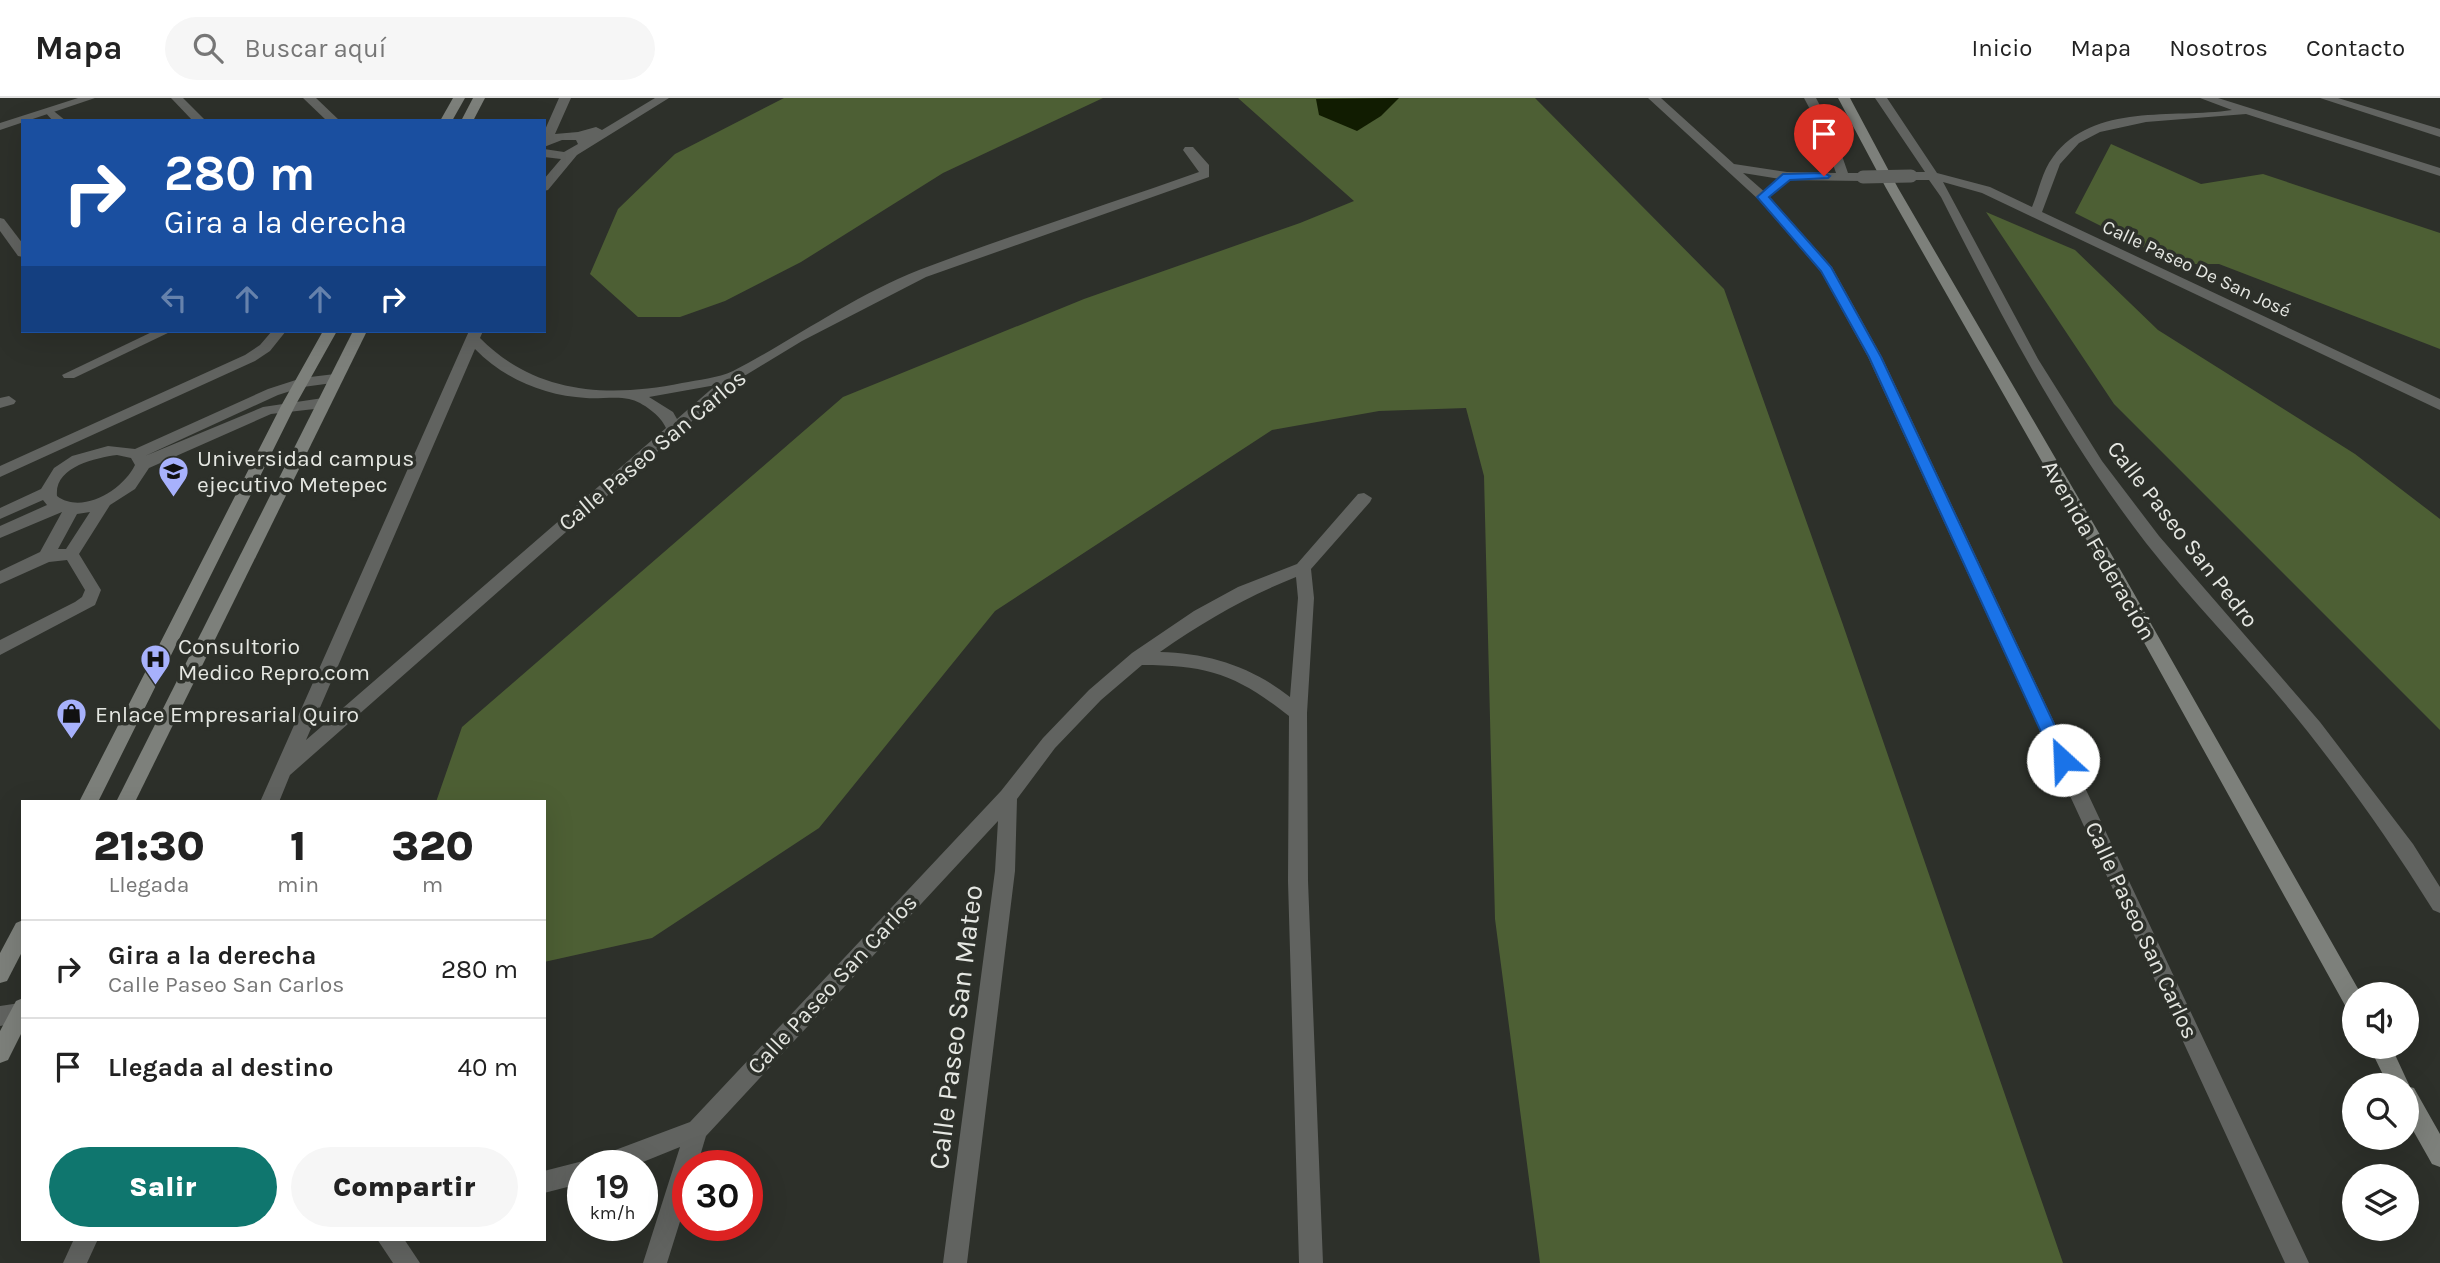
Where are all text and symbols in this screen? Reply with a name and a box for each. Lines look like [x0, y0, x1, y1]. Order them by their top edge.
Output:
search box [165, 17, 655, 80]
text: Mapa [35, 29, 123, 67]
icon: search [189, 29, 227, 67]
text: Buscar aquí [245, 33, 386, 64]
text: Inicio [1971, 34, 2032, 62]
text: Mapa [2070, 34, 2131, 62]
text: Nosotros [2169, 34, 2268, 62]
text: Contacto [2306, 34, 2405, 62]
pin [1794, 104, 1854, 176]
icon: arrive [1805, 115, 1843, 153]
text: 280 m [164, 145, 315, 202]
icon: right [49, 147, 140, 238]
text: Gira a la derecha [164, 204, 407, 241]
street label: Calle Paseo De San José [2099, 216, 2294, 322]
icon: left [155, 280, 193, 318]
icon: ahead [228, 280, 266, 318]
icon: ahead [301, 280, 339, 318]
icon: right [374, 280, 412, 318]
street label: Calle Paseo San Carlos [553, 364, 752, 537]
street label: Calle Paseo San Pedro [2101, 436, 2264, 633]
place label: Universidad campus ejecutivo Metepec [197, 445, 414, 498]
school or university icon: Universidad campus ejecutivo Metepec [157, 454, 191, 498]
street label: Avenida Federación [2036, 455, 2161, 645]
place label: Consultorio Medico Repro.com [178, 633, 370, 686]
hospital icon: Consultorio Medico Repro.com [138, 642, 172, 686]
shop icon: Enlace Empresarial Quiro [55, 697, 89, 741]
place label: Enlace Empresarial Quiro [95, 701, 359, 728]
position arrow [2026, 723, 2100, 797]
street label: Calle Paseo San Carlos [2079, 817, 2204, 1043]
text: 21:30 [93, 821, 205, 871]
text: 1 [290, 821, 306, 871]
text: 320 [391, 821, 474, 871]
text: Llegada [109, 871, 189, 898]
text: min [277, 871, 319, 898]
text: m [422, 871, 443, 898]
street label: Calle Paseo San Mateo [922, 883, 989, 1171]
street label: Calle Paseo San Carlos [742, 889, 923, 1080]
text: Gira a la derecha [108, 940, 317, 971]
icon: right [49, 950, 87, 988]
text: 280 m [441, 954, 518, 985]
text: Calle Paseo San Carlos [108, 971, 344, 998]
map controls [2342, 982, 2419, 1241]
button: sound [2342, 982, 2419, 1059]
icon: arrive [49, 1048, 87, 1086]
text: Llegada al destino [108, 1052, 334, 1083]
text: 40 m [458, 1052, 518, 1083]
button: search [2342, 1073, 2419, 1150]
button: Salir [49, 1147, 277, 1227]
button: Compartir [291, 1147, 518, 1227]
speed limit sign: 30 [672, 1150, 763, 1241]
button: layers [2342, 1164, 2419, 1241]
text: 19 [596, 1166, 629, 1207]
text: km/h [590, 1202, 635, 1224]

